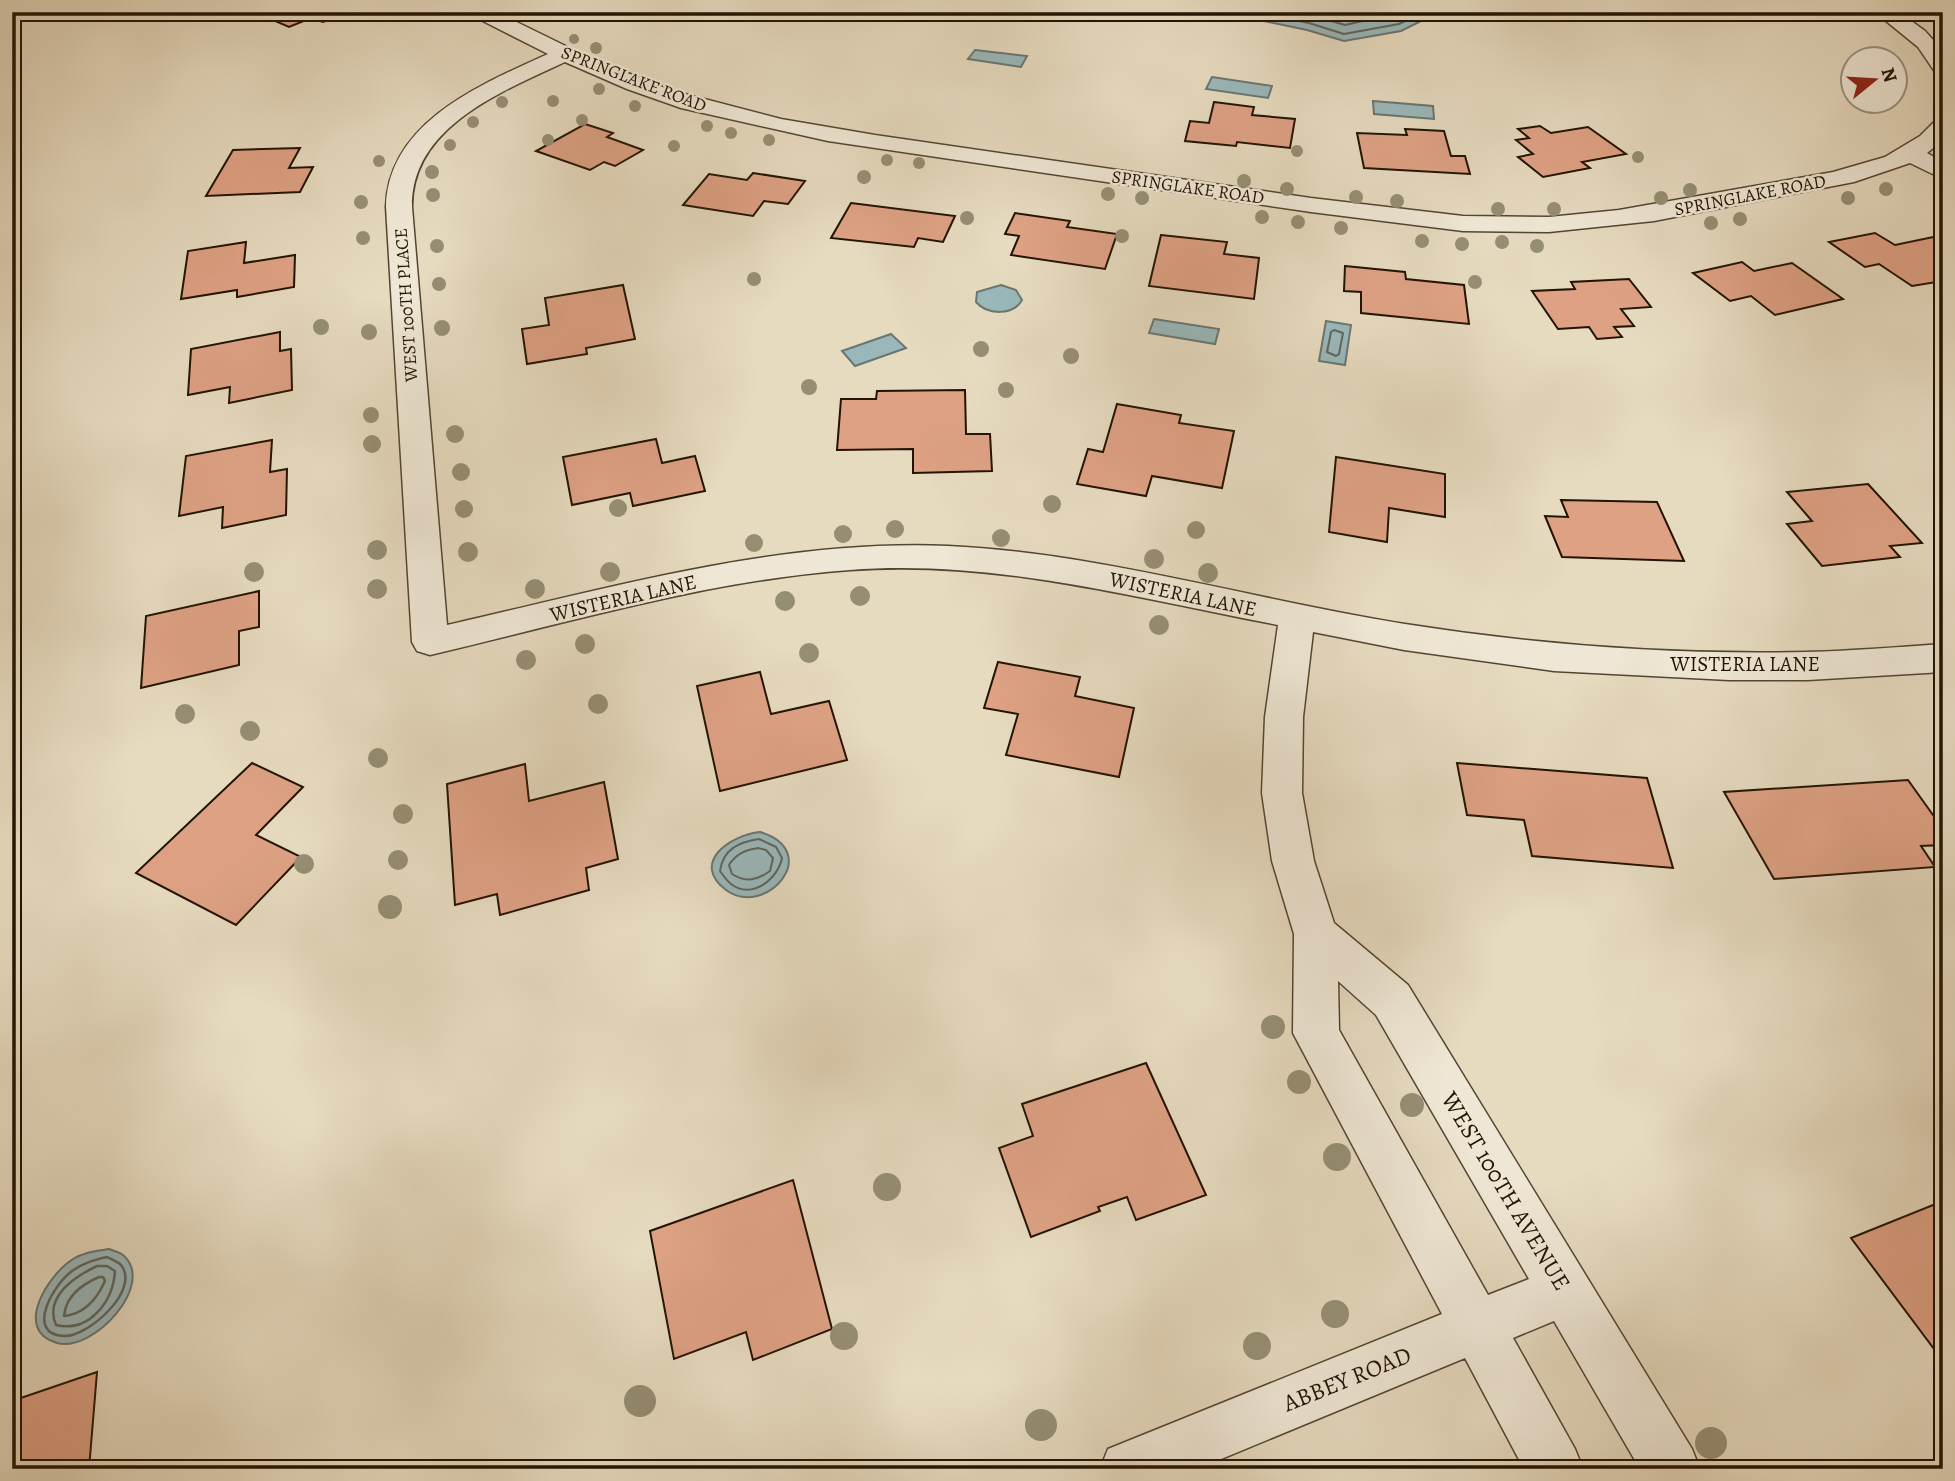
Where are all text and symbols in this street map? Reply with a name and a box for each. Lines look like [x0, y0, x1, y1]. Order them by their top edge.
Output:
street label: SPRINGLAKE ROAD [558, 40, 710, 118]
north arrow [1840, 46, 1910, 116]
text: N [1875, 64, 1904, 86]
street label: SPRINGLAKE ROAD [1110, 164, 1266, 210]
street label: SPRINGLAKE ROAD [1672, 169, 1828, 221]
street label: WEST 100TH PLACE [389, 227, 423, 384]
street label: WISTERIA LANE [1106, 565, 1259, 623]
street label: WISTERIA LANE [546, 568, 699, 629]
street label: WISTERIA LANE [1669, 650, 1820, 678]
street label: WEST 100TH AVENUE [1433, 1085, 1578, 1296]
street label: ABBEY ROAD [1277, 1339, 1416, 1420]

